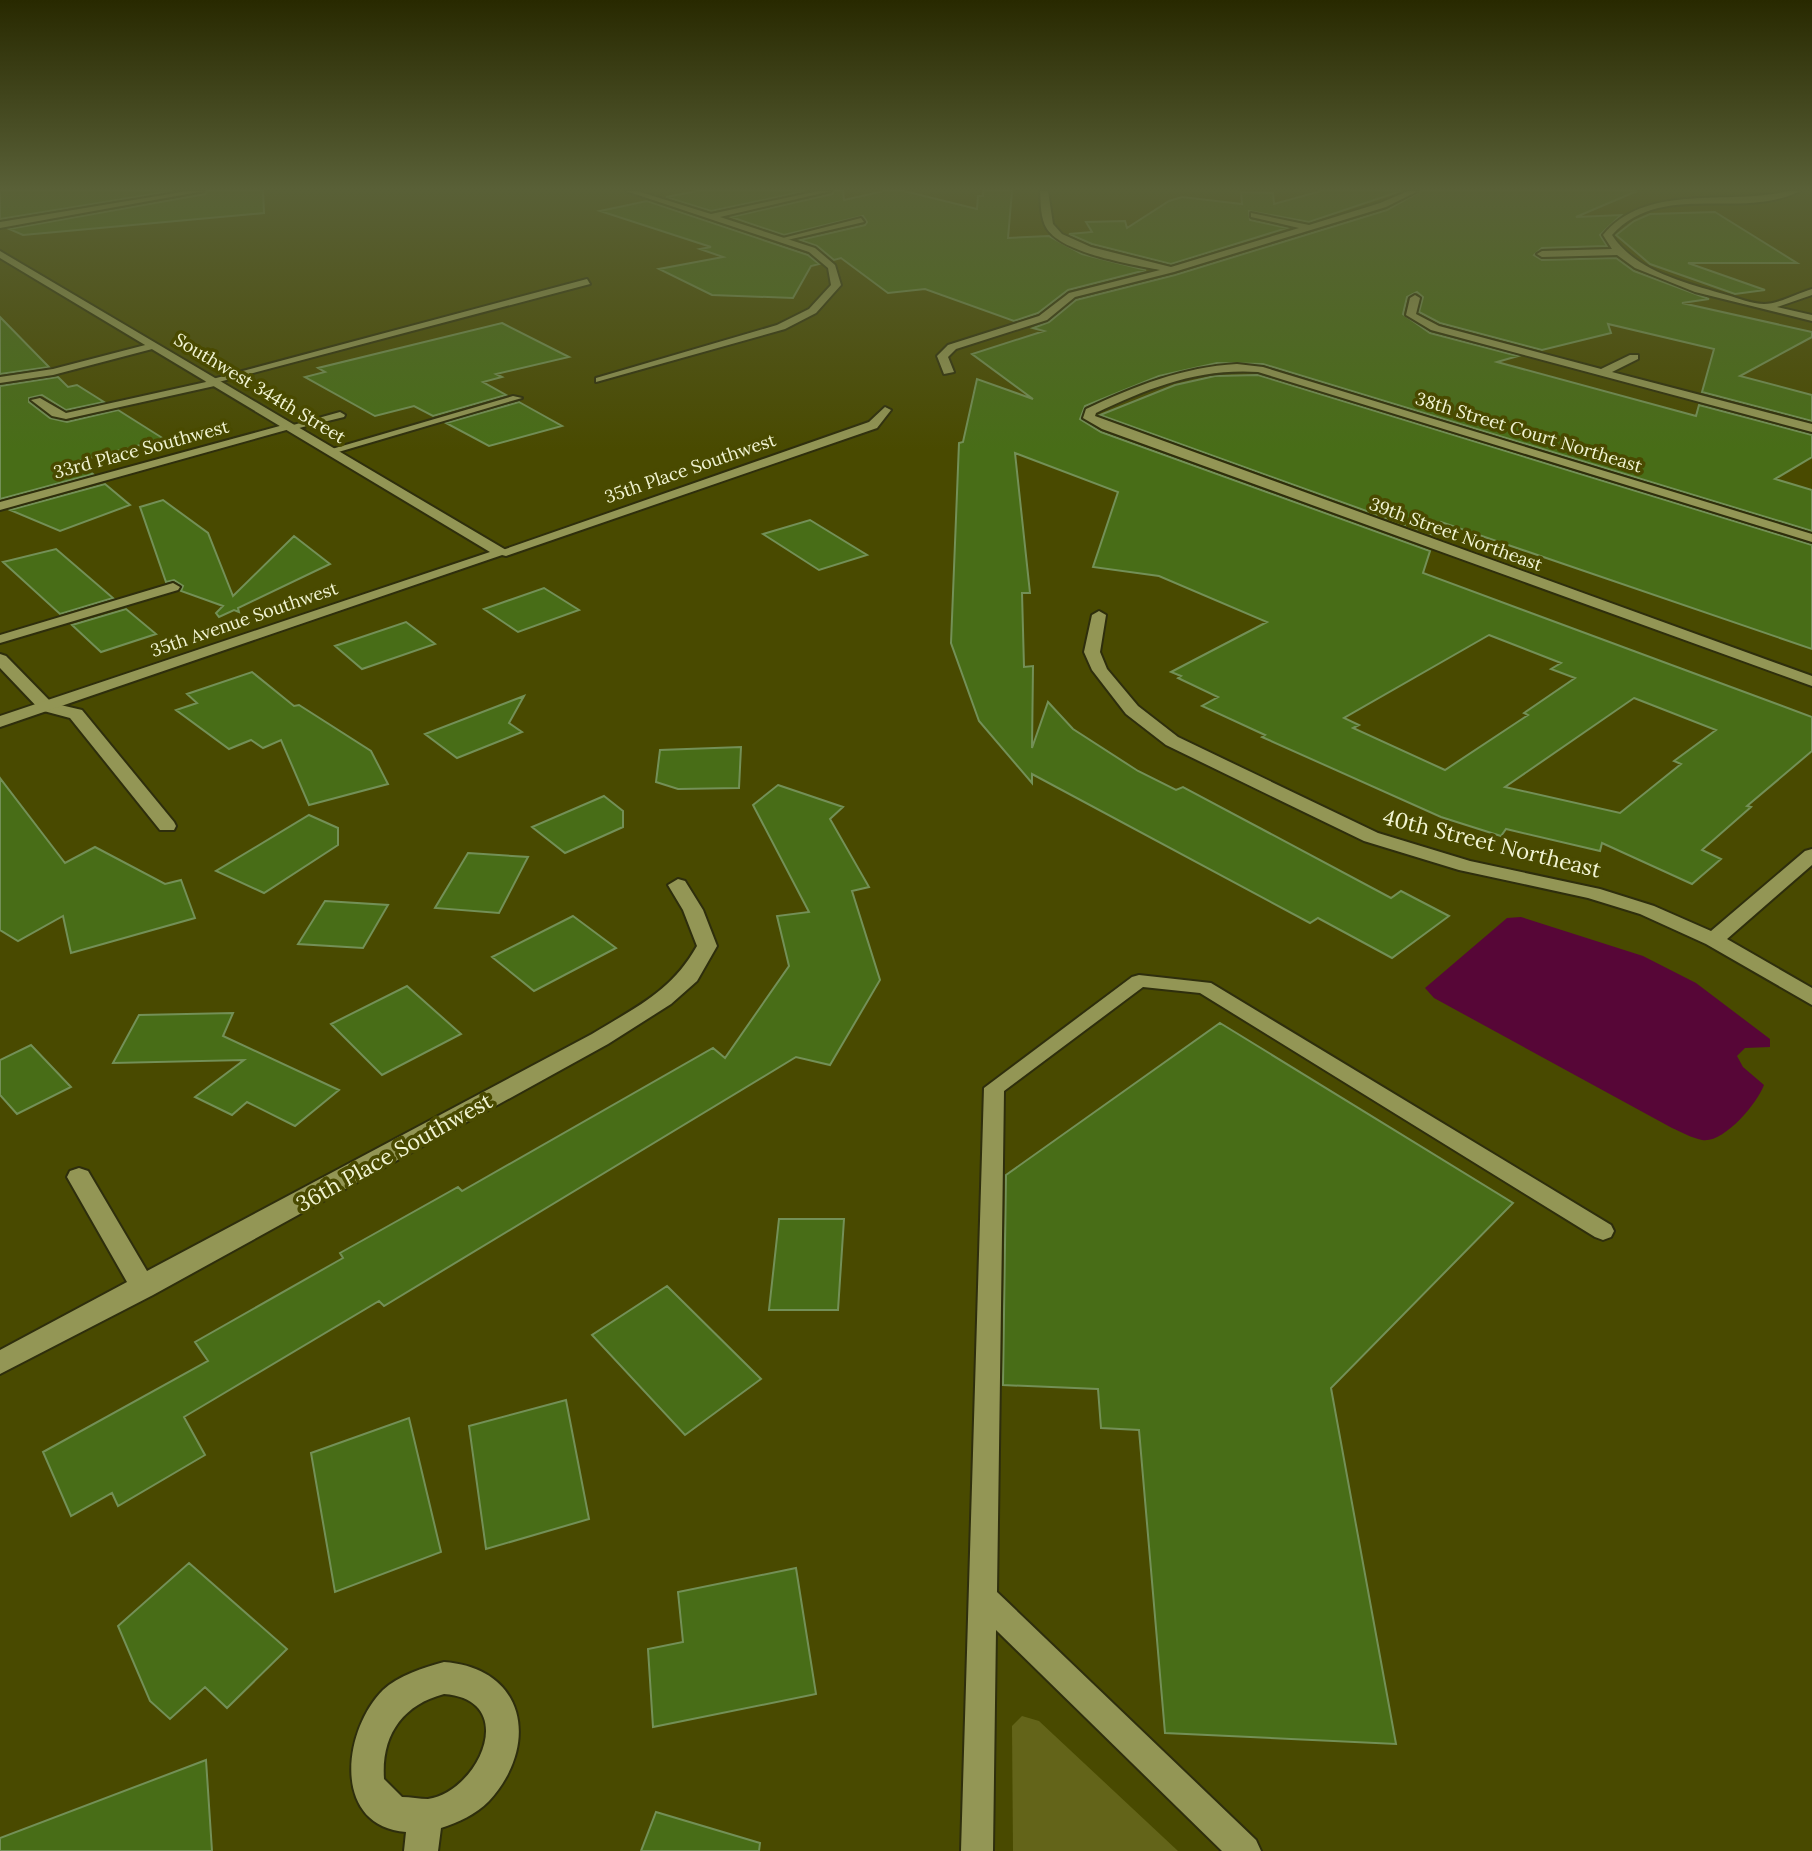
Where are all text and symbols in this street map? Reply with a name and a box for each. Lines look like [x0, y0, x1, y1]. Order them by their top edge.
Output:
street label: Southwest 344th Street [170, 328, 350, 448]
street label: 38th Street Court Northeast [1413, 387, 1645, 477]
street label: 33rd Place Southwest [51, 415, 231, 483]
street label: 35th Place Southwest [601, 428, 779, 508]
street label: 39th Street Northeast [1366, 492, 1546, 576]
street label: 35th Avenue Southwest [147, 576, 341, 662]
street label: 40th Street Northeast [1380, 802, 1604, 884]
street label: 36th Place Southwest [291, 1086, 498, 1218]

